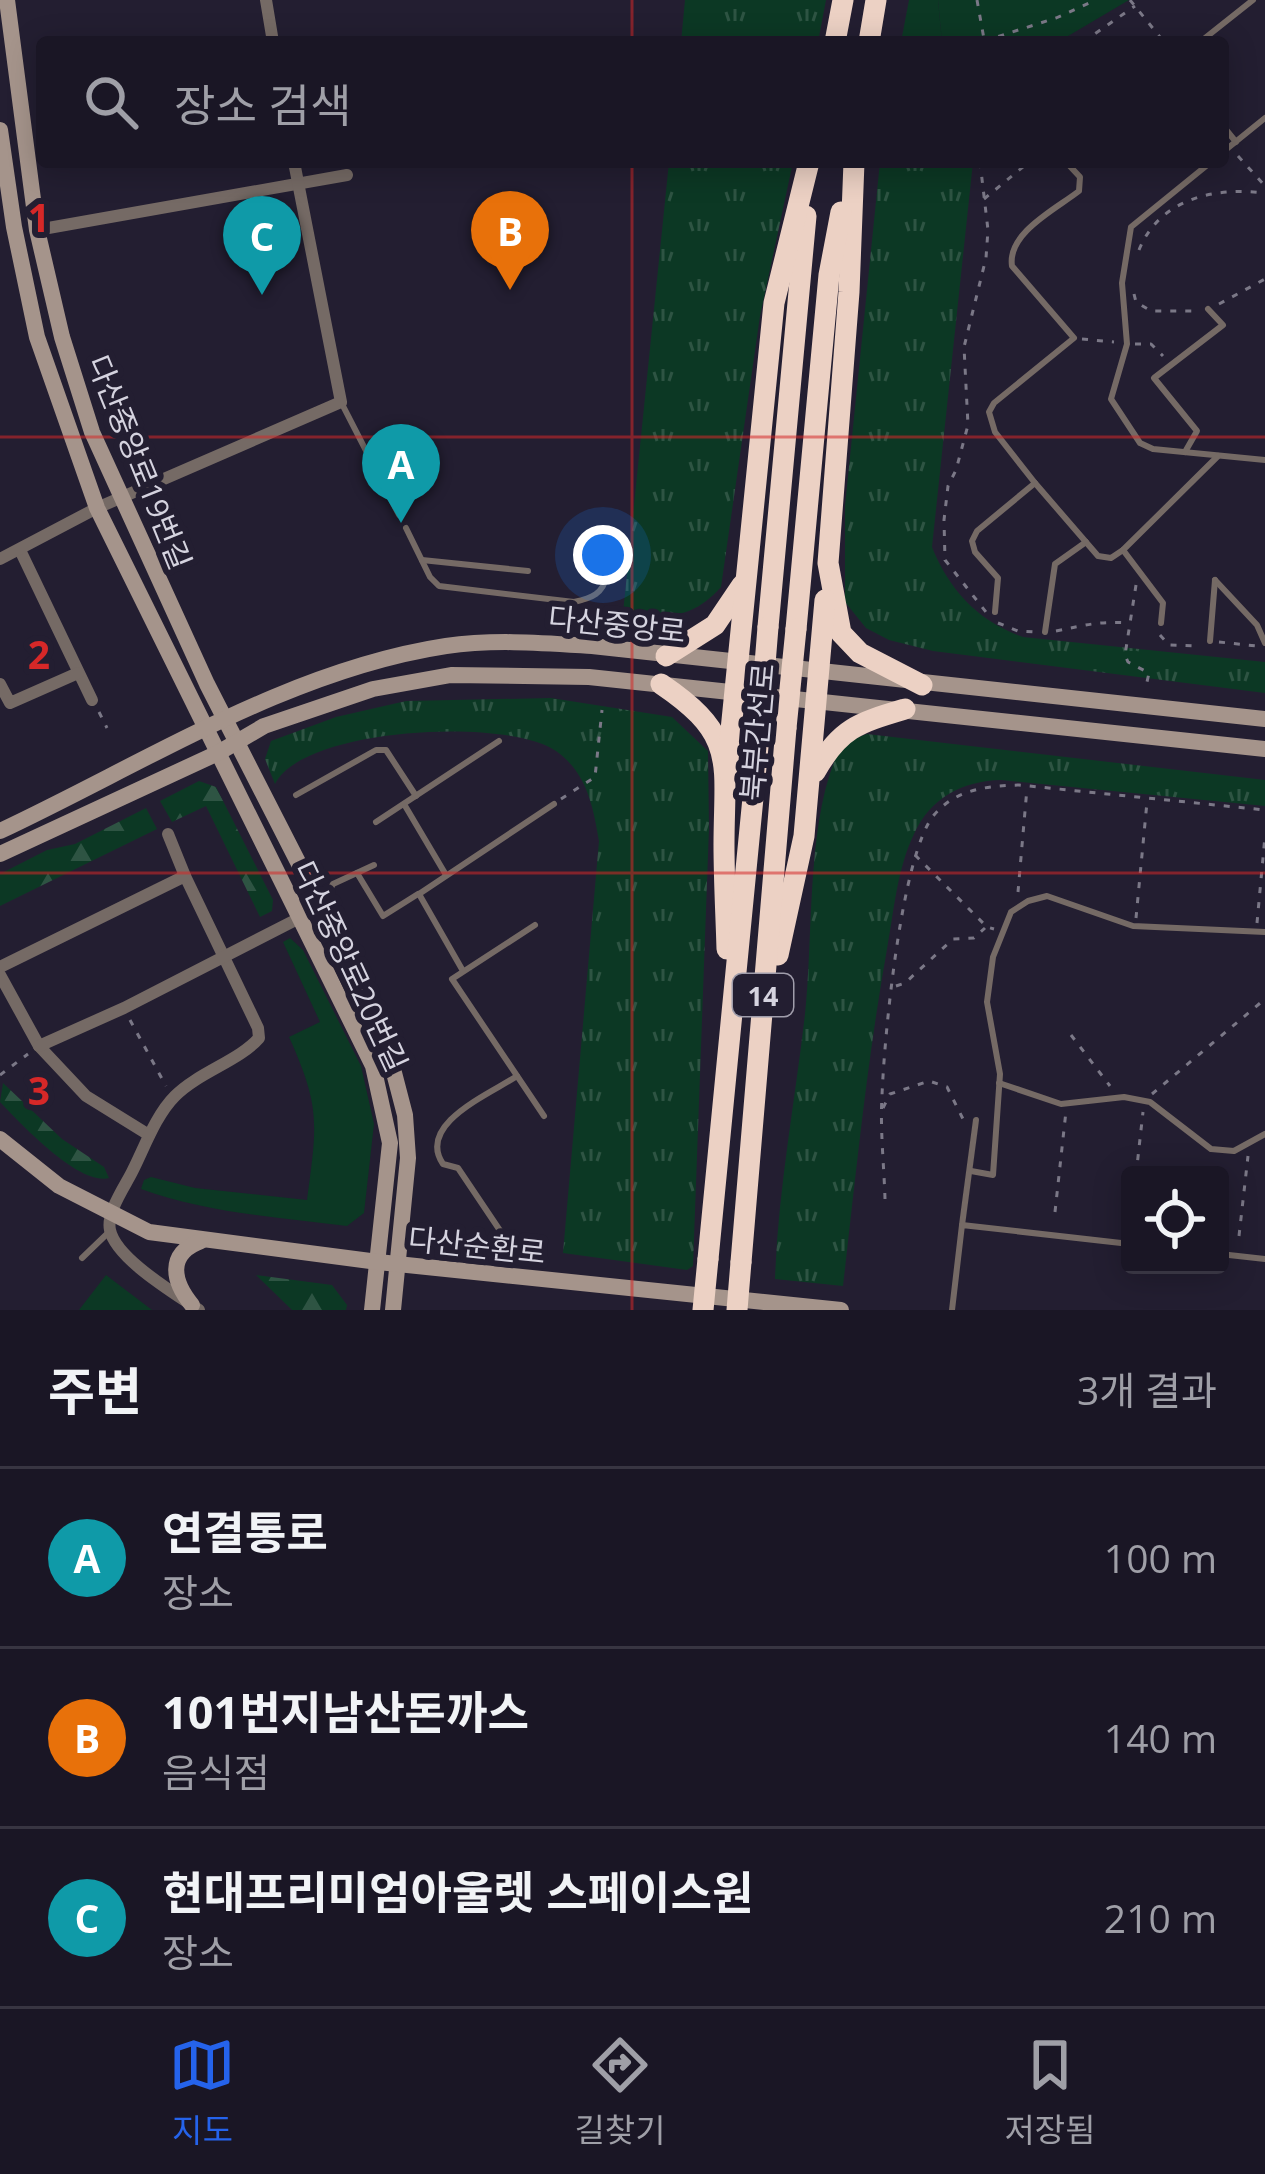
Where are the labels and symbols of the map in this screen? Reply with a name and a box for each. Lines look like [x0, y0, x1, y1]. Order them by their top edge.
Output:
text: 1 [28, 190, 50, 243]
pin: B [471, 191, 549, 290]
pin: C [223, 196, 301, 295]
street label: 다산중앙로19번길 [78, 349, 202, 575]
pin: A [362, 424, 440, 523]
your location [573, 525, 633, 585]
street label: 다산중앙로 [546, 596, 688, 652]
text: 2 [28, 627, 50, 680]
street label: 북부간선로 [731, 661, 783, 803]
street label: 다산중앙로20번길 [284, 854, 418, 1078]
road number: 14 [733, 974, 793, 1016]
text: 3 [28, 1063, 50, 1116]
street label: 다산순환로 [406, 1217, 548, 1273]

